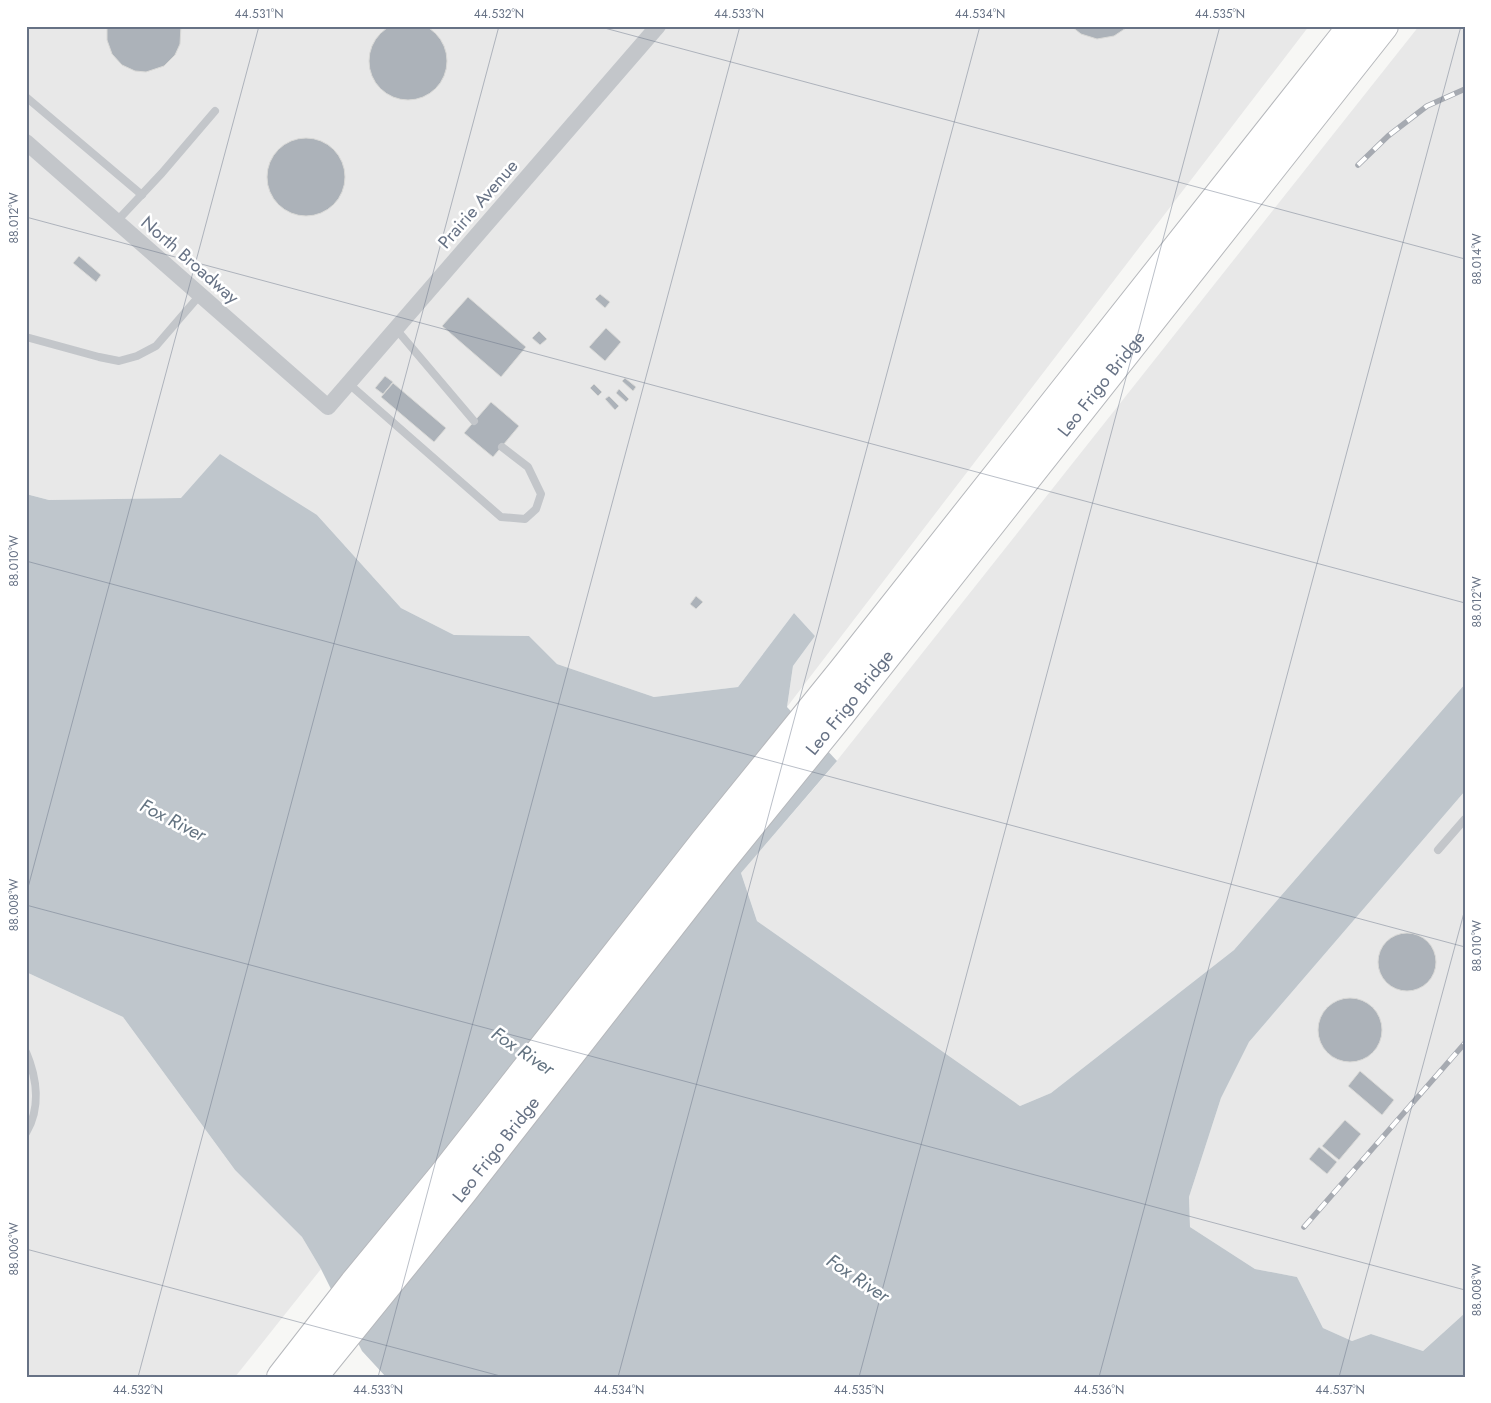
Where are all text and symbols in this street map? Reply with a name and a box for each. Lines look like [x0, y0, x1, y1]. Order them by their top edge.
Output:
text: 44.531°N [235, 5, 283, 23]
text: 44.532°N [474, 5, 524, 23]
text: 44.533°N [714, 5, 764, 23]
text: 44.534°N [955, 5, 1005, 23]
text: 44.535°N [1195, 5, 1245, 23]
street label: Prairie Avenue [432, 154, 524, 254]
text: 88.012°W [5, 192, 23, 244]
street label: North Broadway [135, 210, 245, 310]
text: 88.014°W [1468, 233, 1486, 285]
street label: Leo Frigo Bridge [1051, 326, 1151, 442]
text: 88.010°W [5, 535, 23, 587]
text: 88.012°W [1468, 576, 1486, 628]
street label: Leo Frigo Bridge [799, 644, 900, 761]
water label: Fox River [135, 792, 212, 849]
text: 88.008°W [5, 879, 23, 931]
text: 88.010°W [1468, 920, 1486, 972]
water label: Fox River [486, 1020, 561, 1083]
street label: Leo Frigo Bridge [446, 1091, 546, 1208]
text: 88.006°W [5, 1222, 23, 1276]
water label: Fox River [821, 1247, 896, 1310]
text: 88.008°W [1468, 1264, 1486, 1316]
text: 44.532°N [113, 1381, 163, 1399]
text: 44.533°N [353, 1381, 403, 1399]
text: 44.534°N [594, 1381, 644, 1399]
text: 44.535°N [834, 1381, 884, 1399]
text: 44.536°N [1074, 1381, 1124, 1399]
text: 44.537°N [1315, 1381, 1365, 1399]

